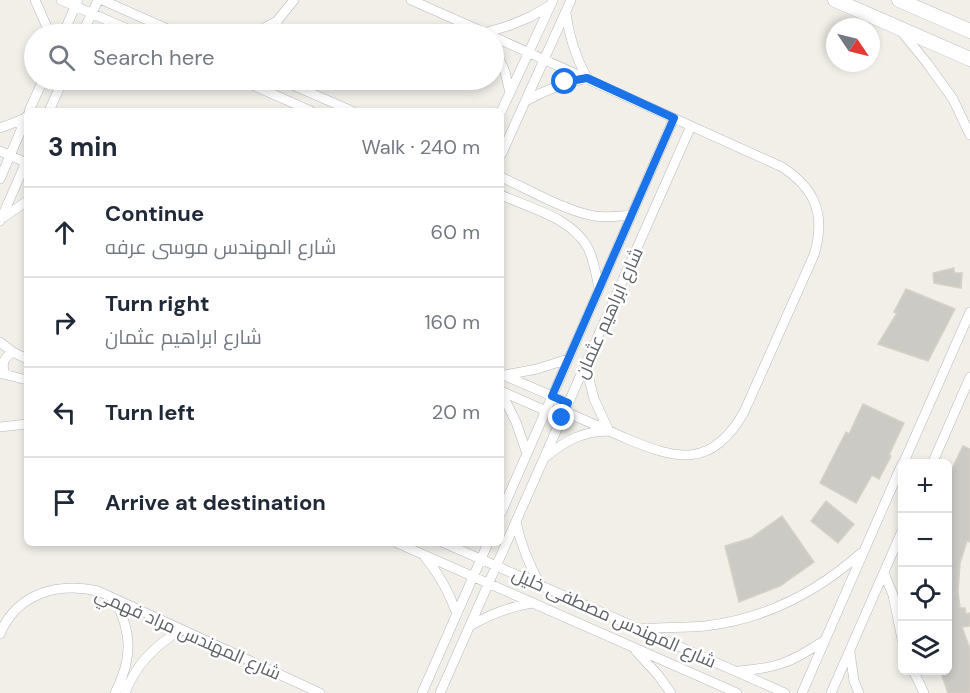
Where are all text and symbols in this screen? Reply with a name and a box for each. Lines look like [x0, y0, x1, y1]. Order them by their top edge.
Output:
north arrow [826, 18, 880, 72]
search box [24, 24, 504, 90]
icon: search [45, 41, 78, 74]
text: Search here [93, 43, 214, 72]
route start [551, 68, 577, 94]
text: 3 min [48, 130, 117, 164]
text: Walk · 240 m [361, 134, 480, 160]
text: Continue [105, 199, 204, 228]
icon: ahead [48, 216, 81, 249]
text: 60 m [431, 219, 480, 245]
text: شارع المهندس موسى عرفه [105, 234, 336, 260]
street label: شارع ابراهيم عثمان [569, 244, 649, 382]
text: Turn right [105, 289, 210, 318]
icon: right [48, 306, 81, 339]
text: 160 m [424, 309, 480, 335]
text: شارع ابراهيم عثمان [105, 324, 262, 350]
icon: left [48, 396, 81, 429]
text: Turn left [105, 398, 195, 427]
text: 20 m [432, 399, 480, 425]
route end [548, 404, 574, 430]
map controls [898, 459, 952, 675]
button: + [898, 459, 952, 513]
icon: arrive [48, 486, 81, 519]
text: Arrive at destination [105, 488, 326, 517]
button: − [898, 513, 952, 567]
street label: شارع المهندس مصطفى خليل [508, 562, 720, 674]
button: locate [898, 567, 952, 621]
street label: شارع المهندس مراد فهمي [90, 582, 285, 688]
button: layers [898, 621, 952, 675]

